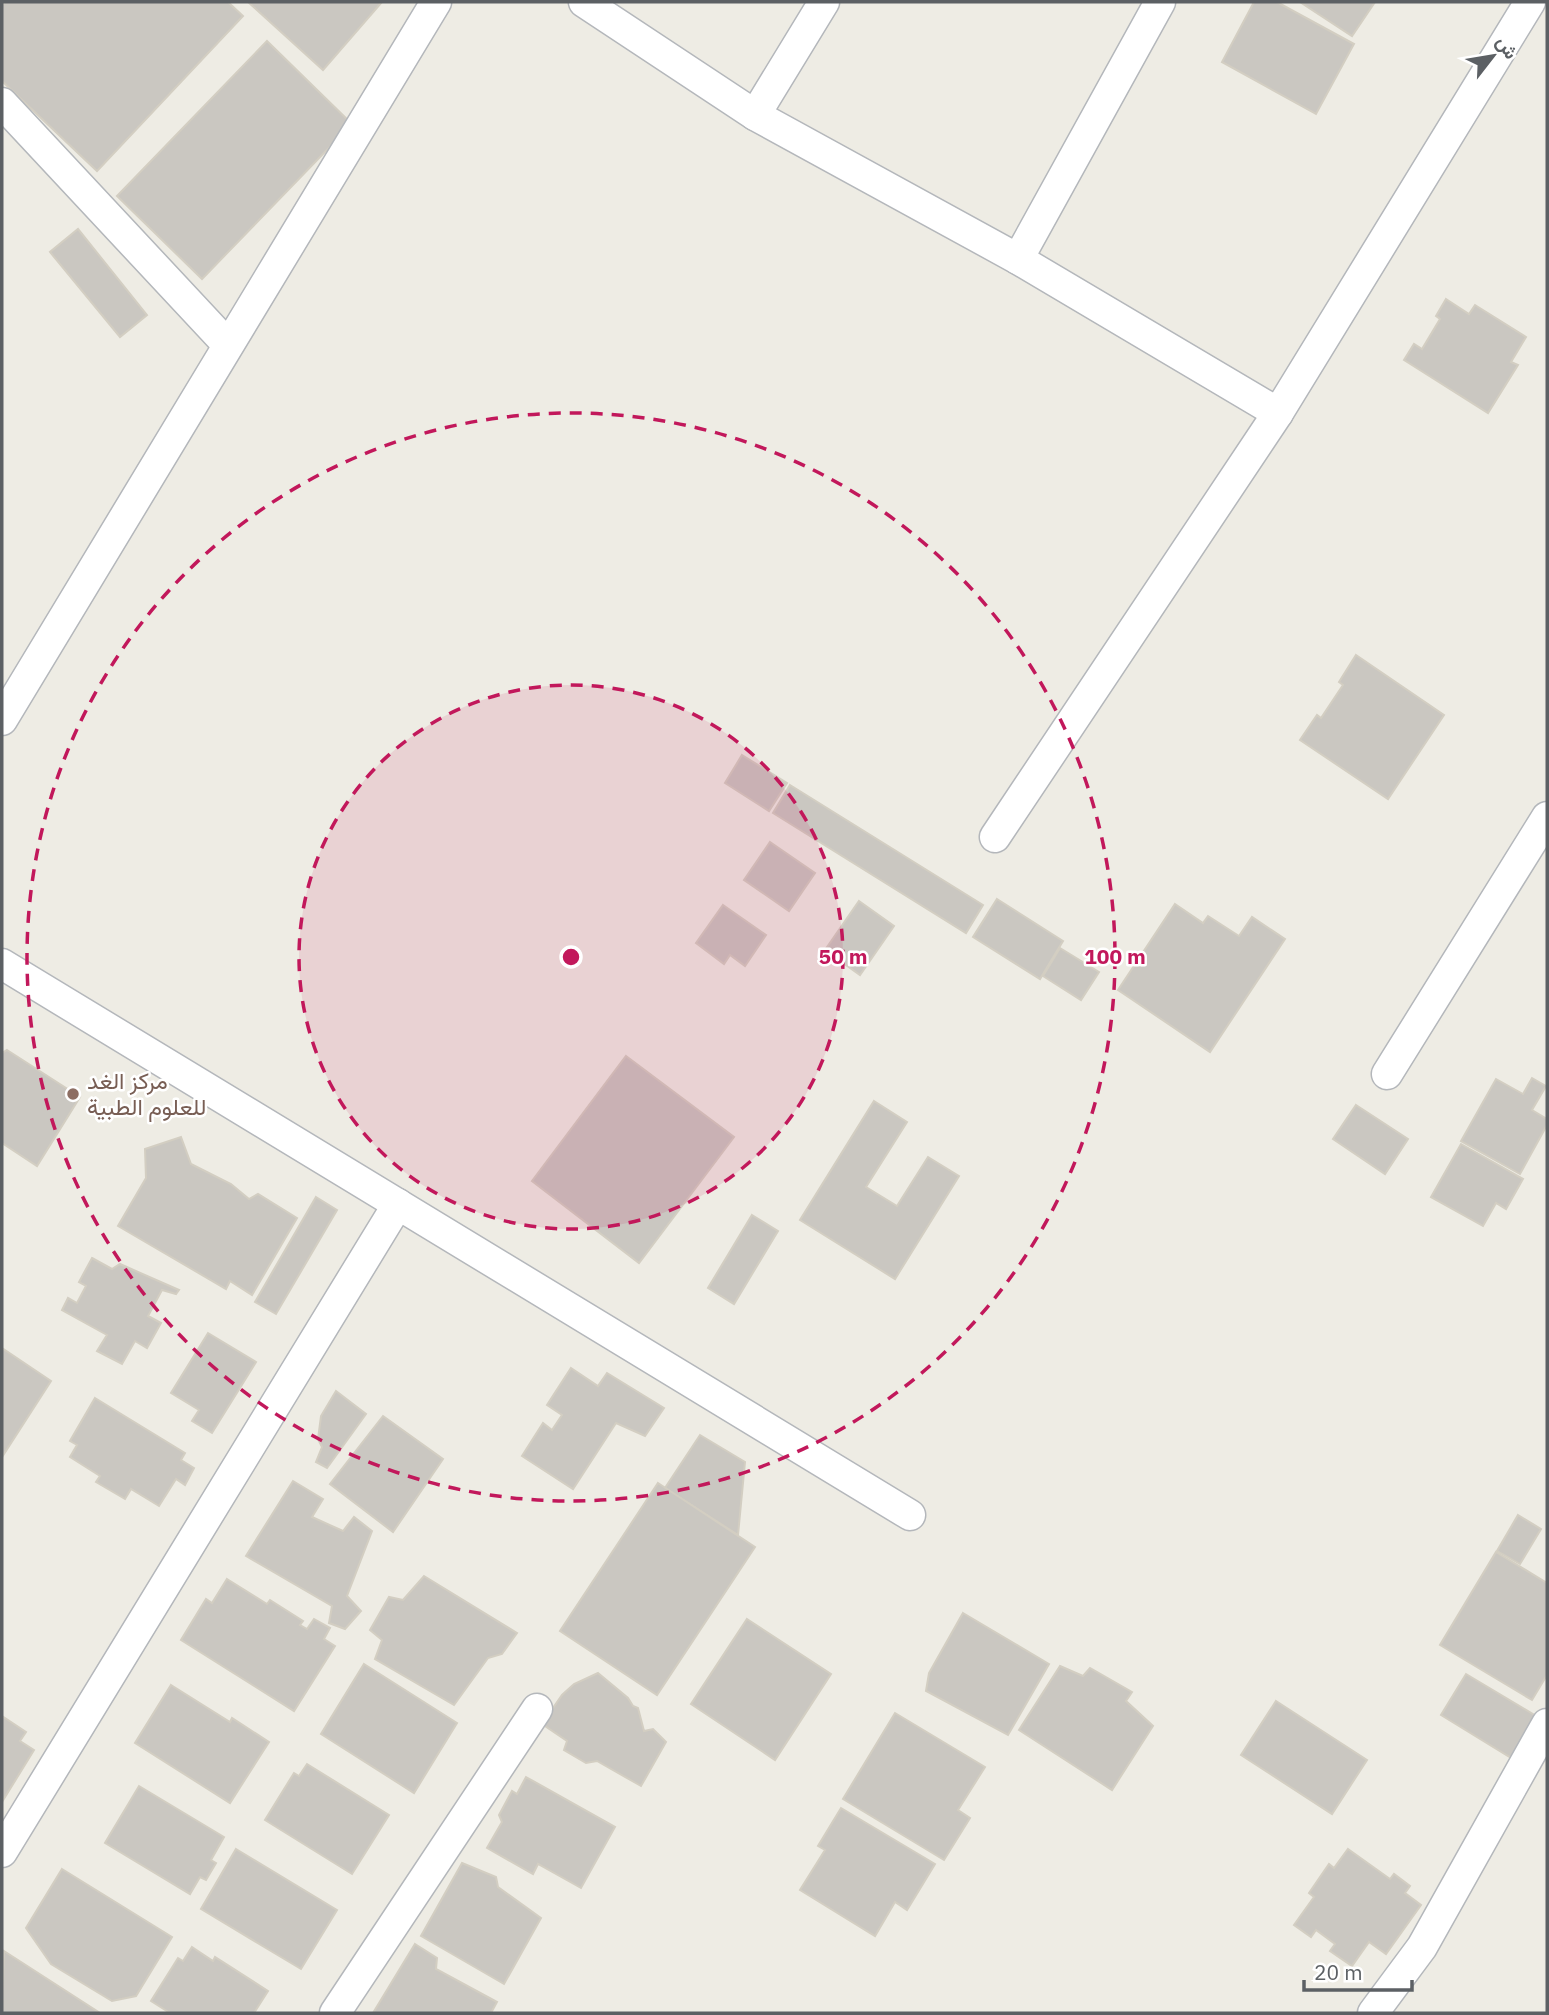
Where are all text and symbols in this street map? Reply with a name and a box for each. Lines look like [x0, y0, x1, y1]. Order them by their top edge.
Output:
north arrow [1458, 21, 1528, 91]
text: ش [1491, 31, 1524, 63]
text: 50 m [819, 942, 867, 970]
text: 100 m [1084, 942, 1146, 970]
centre of rings [559, 945, 583, 969]
place label: مركز الغد للعلوم الطبية [87, 1065, 206, 1122]
marker: مركز الغد للعلوم الطبية [65, 1086, 81, 1102]
scale bar [1304, 1948, 1412, 1992]
text: 20 m [1314, 1958, 1363, 1986]

